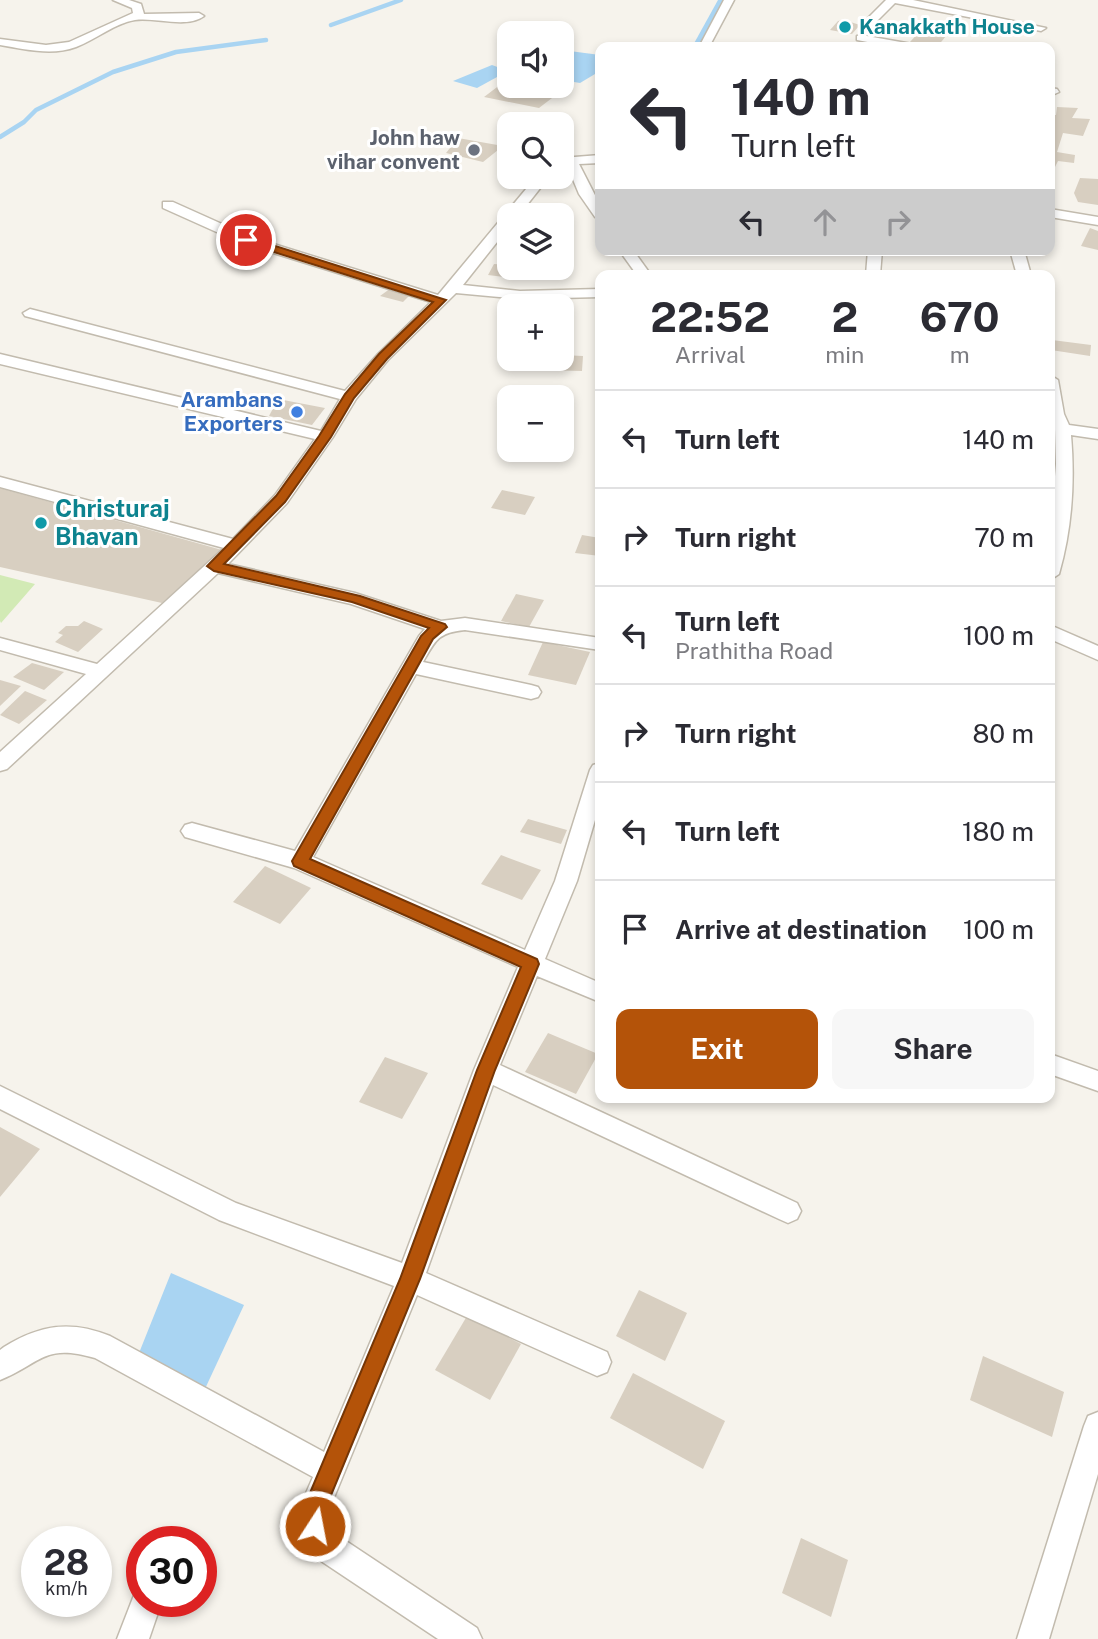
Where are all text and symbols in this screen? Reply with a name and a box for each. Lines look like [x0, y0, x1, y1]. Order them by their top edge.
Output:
place label: Kanakkath House [859, 14, 1035, 39]
marker: Kanakkath House [837, 19, 853, 35]
map controls [497, 21, 574, 462]
button: sound [497, 21, 574, 98]
text: 140 m [731, 68, 871, 126]
icon: left [616, 70, 707, 161]
button: search [497, 112, 574, 189]
place label: John haw vihar convent [327, 125, 460, 174]
text: Turn left [731, 127, 856, 164]
marker: John haw vihar convent [466, 142, 482, 158]
button: layers [497, 203, 574, 280]
icon: left [733, 203, 771, 241]
icon: ahead [806, 203, 844, 241]
icon: right [879, 203, 917, 241]
pin [216, 210, 276, 270]
icon: arrive [227, 221, 265, 259]
text: 22:52 [650, 292, 770, 341]
text: 2 [831, 292, 858, 341]
text: 670 [920, 292, 1000, 341]
button: + [497, 294, 574, 371]
text: Arrival [675, 341, 746, 368]
text: min [825, 341, 864, 368]
text: m [950, 341, 970, 368]
button: − [497, 385, 574, 462]
place label: Arambans Exporters [181, 387, 283, 436]
marker: Arambans Exporters [289, 404, 305, 420]
icon: left [616, 420, 654, 458]
text: Turn left [675, 424, 780, 455]
text: 140 m [962, 424, 1034, 455]
place label: Christuraj Bhavan [55, 494, 170, 550]
marker: Christuraj Bhavan [33, 515, 49, 531]
icon: right [616, 518, 654, 556]
text: Turn right [675, 522, 797, 553]
text: 70 m [974, 522, 1034, 553]
text: Turn left [675, 606, 780, 637]
icon: left [616, 616, 654, 654]
text: 100 m [963, 620, 1034, 651]
text: Prathitha Road [675, 637, 833, 664]
icon: right [616, 714, 654, 752]
text: Turn right [675, 718, 797, 749]
text: 80 m [973, 718, 1034, 749]
icon: left [616, 812, 654, 850]
text: Turn left [675, 816, 780, 847]
text: 180 m [962, 816, 1034, 847]
icon: arrive [616, 910, 654, 948]
text: Arrive at destination [675, 914, 927, 945]
text: 100 m [963, 914, 1034, 945]
button: Exit [616, 1009, 818, 1089]
button: Share [832, 1009, 1034, 1089]
position arrow [278, 1489, 352, 1563]
speed limit sign: 30 [126, 1526, 217, 1617]
text: 28 [44, 1542, 89, 1583]
text: km/h [45, 1578, 88, 1599]

